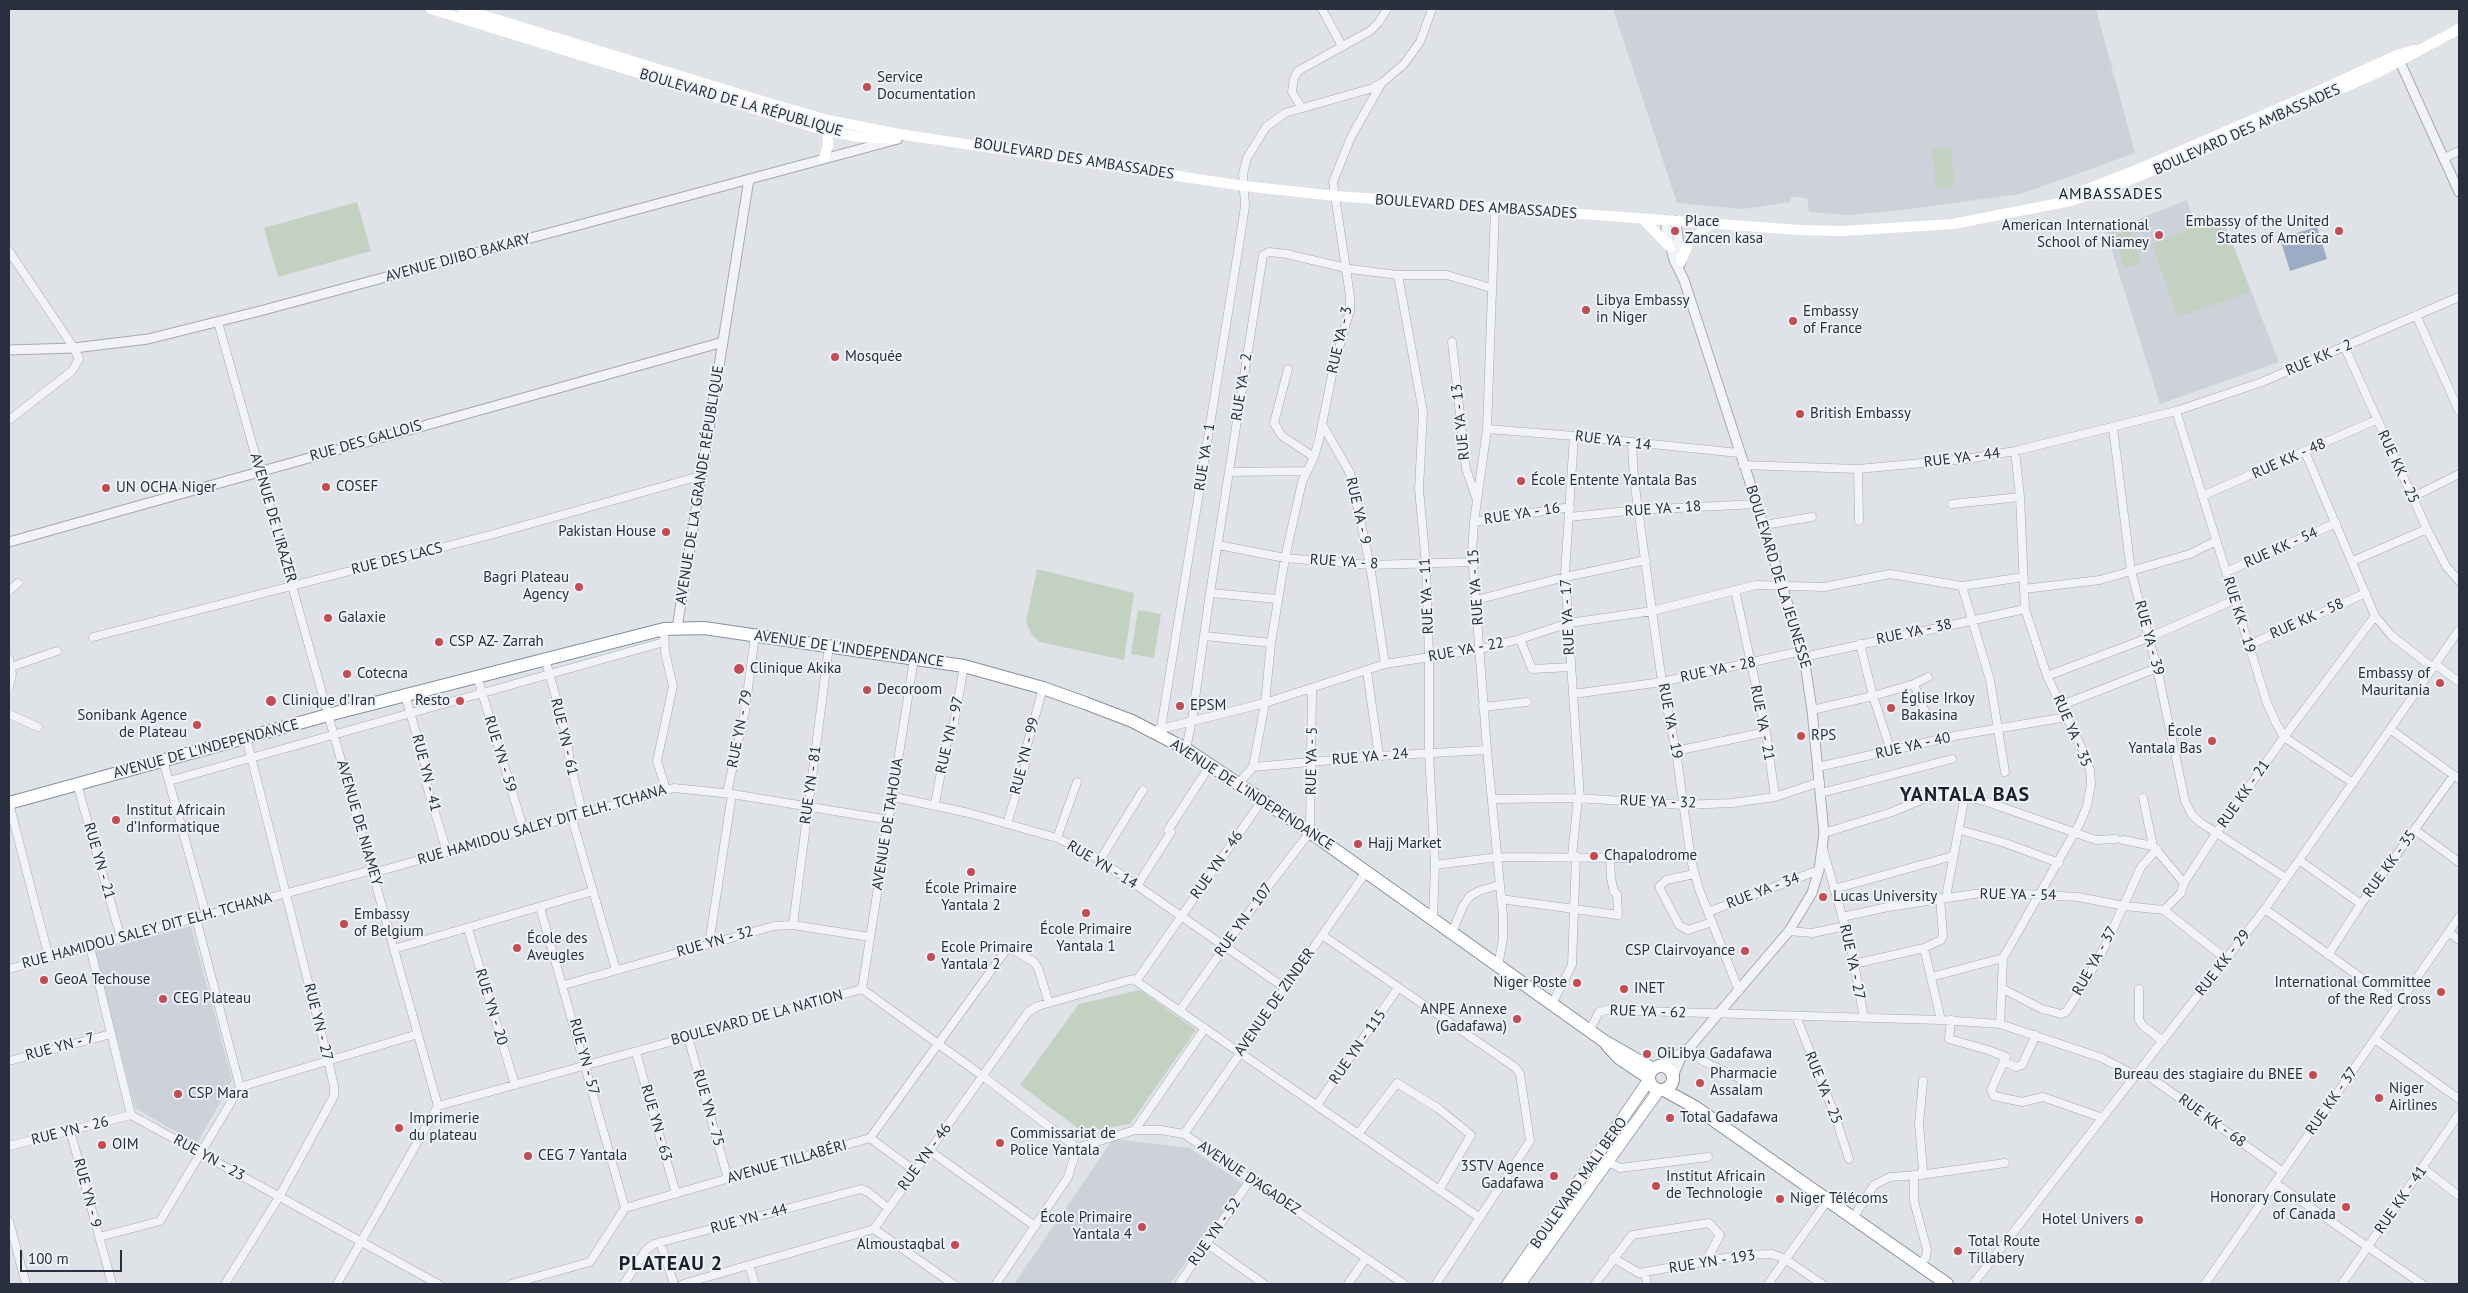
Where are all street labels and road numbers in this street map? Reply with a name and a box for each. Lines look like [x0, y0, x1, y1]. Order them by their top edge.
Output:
street label: BOULEVARD DE LA RÉPUBLIQUE [637, 65, 845, 141]
street label: BOULEVARD DES AMBASSADES [2151, 81, 2343, 179]
street label: BOULEVARD DES AMBASSADES [973, 134, 1175, 184]
street label: BOULEVARD DES AMBASSADES [1374, 191, 1578, 223]
street label: AVENUE DJIBO BAKARY [383, 230, 533, 286]
street label: RUE YA - 3 [1324, 305, 1356, 375]
street label: RUE KK - 2 [2283, 336, 2355, 380]
street label: RUE YA - 2 [1228, 352, 1256, 422]
street label: AVENUE DE LA GRANDE RÉPUBLIQUE [672, 364, 728, 606]
street label: RUE YA - 13 [1448, 383, 1474, 461]
street label: RUE DES GALLOIS [308, 416, 424, 466]
street label: RUE YA - 1 [1191, 422, 1219, 492]
street label: RUE YA - 14 [1574, 427, 1652, 455]
street label: RUE KK - 25 [2373, 427, 2423, 507]
street label: RUE KK - 48 [2249, 435, 2329, 483]
street label: RUE YA - 44 [1923, 444, 2001, 472]
street label: AVENUE DE L'IRAZER [246, 451, 300, 585]
street label: RUE YA - 9 [1342, 476, 1374, 546]
street label: BOULEVARD DE LA JEUNESSE [1742, 483, 1814, 671]
street label: RUE YA - 18 [1624, 497, 1702, 521]
street label: RUE YA - 16 [1483, 499, 1561, 529]
street label: RUE KK - 54 [2241, 524, 2321, 572]
street label: RUE DES LACS [350, 539, 444, 579]
street label: RUE YA - 15 [1464, 548, 1488, 626]
street label: RUE YA - 8 [1309, 551, 1379, 573]
street label: RUE YA - 11 [1416, 557, 1438, 635]
street label: RUE KK - 19 [2219, 575, 2259, 655]
street label: RUE YA - 17 [1557, 578, 1579, 656]
street label: RUE KK - 58 [2267, 595, 2347, 643]
street label: RUE YA - 39 [2130, 599, 2168, 677]
street label: RUE YA - 38 [1875, 615, 1953, 649]
street label: AVENUE DE L'INDEPENDANCE [753, 627, 945, 671]
street label: RUE YA - 22 [1427, 634, 1505, 666]
street label: RUE YA - 28 [1679, 653, 1757, 687]
street label: RUE YA - 19 [1654, 682, 1686, 760]
street label: RUE YA - 21 [1746, 684, 1778, 762]
street label: RUE YN - 79 [724, 689, 756, 769]
street label: RUE YA - 35 [2049, 692, 2095, 770]
street label: RUE YN - 97 [932, 695, 968, 775]
street label: RUE YN - 61 [546, 697, 582, 777]
street label: RUE YN - 59 [480, 714, 520, 794]
street label: AVENUE DE L'INDEPENDANCE [111, 716, 301, 782]
street label: RUE YN - 99 [1007, 716, 1043, 796]
street label: RUE YA - 5 [1302, 727, 1322, 795]
street label: RUE YA - 40 [1874, 729, 1952, 763]
street label: RUE YN - 41 [408, 733, 444, 813]
street label: AVENUE DE L'INDEPENDANCE [1167, 735, 1337, 855]
street label: RUE YN - 81 [797, 745, 825, 825]
street label: RUE YA - 24 [1331, 745, 1409, 769]
street label: AVENUE DE TAHOUA [869, 757, 907, 891]
street label: RUE KK - 21 [2214, 757, 2274, 831]
street label: AVENUE DE NIAMEY [332, 758, 386, 888]
street label: RUE HAMIDOU SALEY DIT ELH. TCHANA [415, 781, 669, 869]
street label: RUE YA - 32 [1619, 792, 1697, 812]
street label: RUE YN - 21 [79, 821, 119, 901]
street label: RUE YN - 46 [1187, 827, 1247, 903]
street label: RUE KK - 35 [2360, 827, 2420, 901]
street label: RUE YN - 14 [1064, 837, 1140, 893]
street label: RUE YA - 34 [1724, 869, 1802, 913]
street label: RUE YN - 107 [1211, 879, 1277, 961]
street label: RUE YA - 54 [1980, 885, 2056, 905]
street label: RUE HAMIDOU SALEY DIT ELH. TCHANA [20, 889, 274, 973]
street label: RUE YN - 32 [675, 922, 755, 962]
street label: RUE YA - 27 [1835, 923, 1869, 1001]
street label: RUE YA - 37 [2069, 923, 2121, 999]
street label: RUE KK - 29 [2192, 926, 2254, 1000]
street label: AVENUE DE ZINDER [1231, 944, 1319, 1060]
street label: RUE YN - 20 [471, 967, 511, 1047]
street label: RUE YN - 27 [300, 982, 336, 1062]
street label: BOULEVARD DE LA NATION [669, 986, 845, 1050]
street label: RUE YA - 62 [1609, 1002, 1687, 1022]
street label: RUE YN - 115 [1326, 1006, 1390, 1088]
street label: RUE YN - 57 [565, 1017, 603, 1097]
street label: RUE YN - 7 [23, 1029, 97, 1065]
street label: RUE YA - 25 [1800, 1049, 1846, 1127]
street label: RUE KK - 37 [2302, 1064, 2362, 1138]
street label: RUE YN - 75 [688, 1068, 728, 1148]
street label: RUE YN - 63 [636, 1083, 676, 1163]
street label: RUE KK - 68 [2175, 1091, 2249, 1151]
street label: RUE YN - 26 [30, 1113, 110, 1149]
street label: BOULEVARD MALI BERO [1527, 1114, 1631, 1252]
street label: RUE YN - 46 [895, 1120, 955, 1194]
street label: RUE YN - 23 [170, 1131, 248, 1185]
street label: AVENUE TILLABÉRI [725, 1136, 849, 1188]
street label: AVENUE D'AGADEZ [1194, 1137, 1304, 1219]
street label: RUE YN - 9 [69, 1156, 105, 1230]
street label: RUE KK - 41 [2371, 1163, 2431, 1237]
street label: RUE YN - 52 [1185, 1194, 1245, 1270]
street label: RUE YN - 44 [709, 1200, 789, 1238]
street label: RUE YN - 193 [1668, 1246, 1756, 1278]

